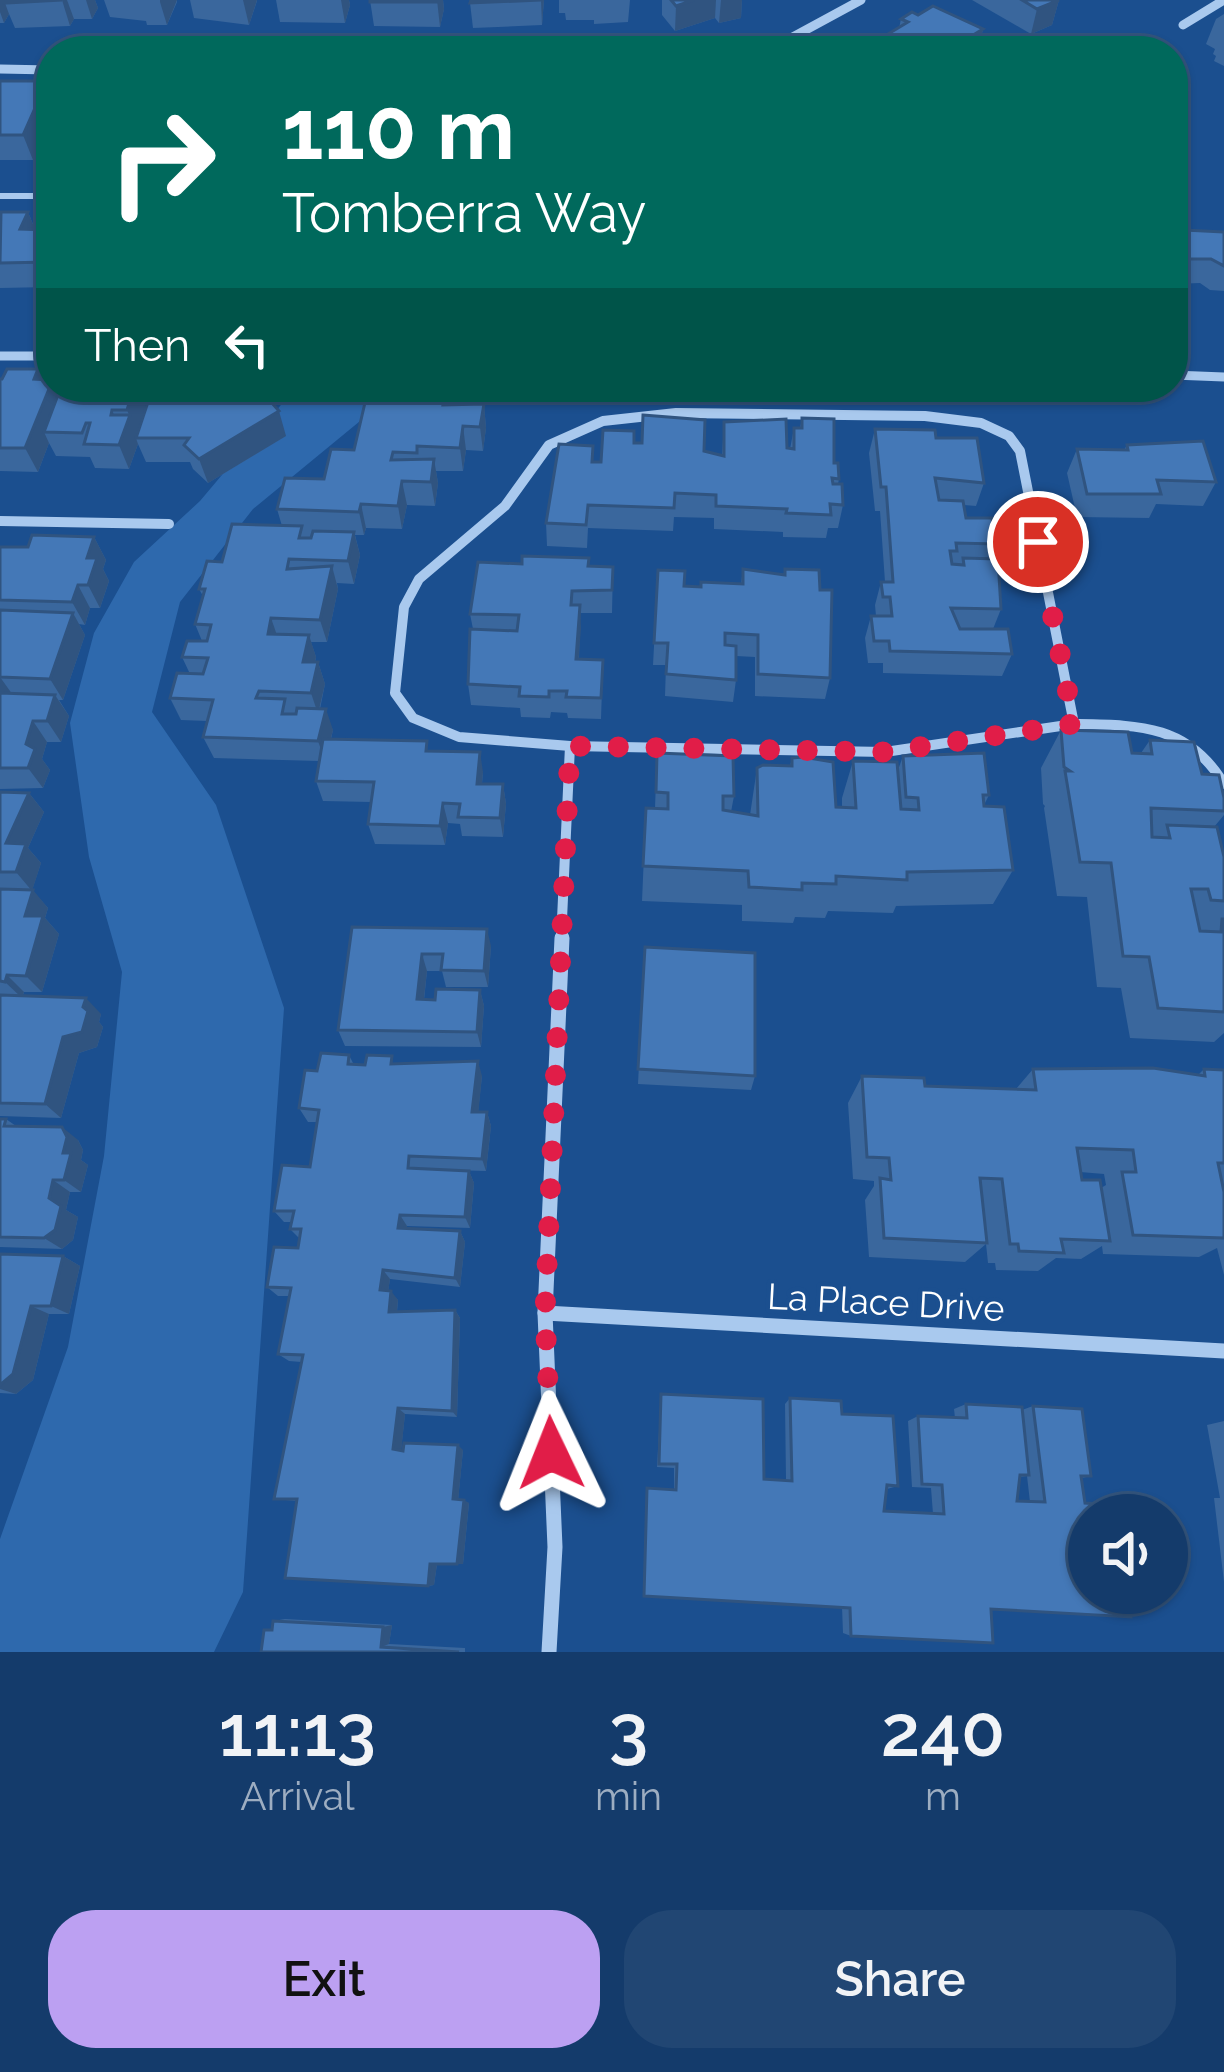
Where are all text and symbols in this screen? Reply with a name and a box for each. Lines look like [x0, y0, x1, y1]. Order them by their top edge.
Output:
text: 110 m [282, 80, 515, 179]
icon: right [84, 84, 240, 240]
text: Tomberra Way [282, 181, 646, 245]
icon: left [214, 312, 280, 378]
text: Then [84, 319, 190, 372]
pin [987, 491, 1089, 593]
icon: arrive [1005, 509, 1071, 575]
street label: La Place Drive [766, 1275, 1006, 1329]
position arrow [488, 1390, 614, 1516]
map controls [1068, 1494, 1188, 1614]
button: sound [1068, 1494, 1188, 1614]
text: 11:13 [219, 1688, 376, 1773]
text: 3 [609, 1688, 648, 1773]
text: 240 [881, 1688, 1005, 1773]
text: Arrival [240, 1773, 355, 1819]
text: min [595, 1773, 662, 1819]
text: m [925, 1773, 961, 1819]
button: Exit [48, 1910, 600, 2048]
button: Share [624, 1910, 1176, 2048]

